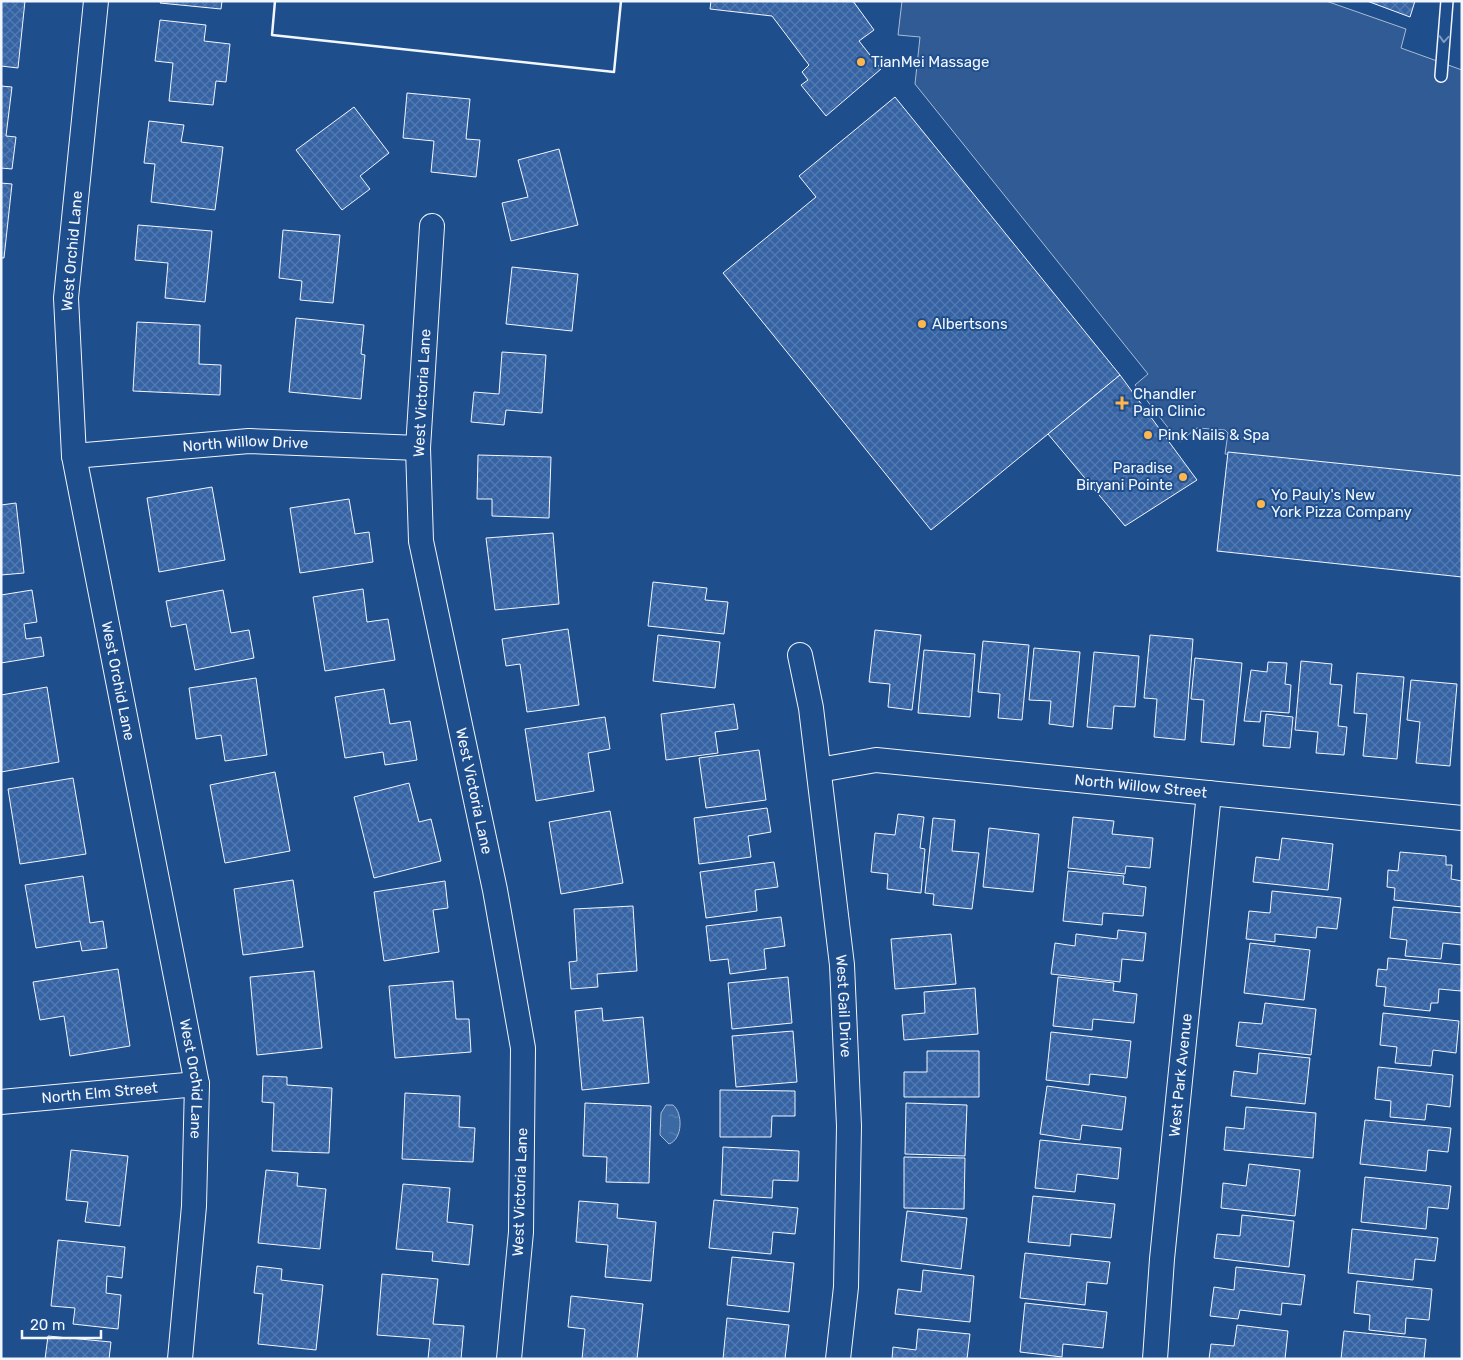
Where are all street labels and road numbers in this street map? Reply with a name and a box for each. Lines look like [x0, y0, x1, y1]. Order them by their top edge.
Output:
street label: West Orchid Lane [58, 190, 86, 312]
street label: West Victoria Lane [410, 328, 434, 458]
street label: North Willow Drive [182, 432, 309, 456]
street label: West Orchid Lane [98, 620, 139, 742]
street label: West Victoria Lane [452, 726, 496, 856]
street label: North Willow Street [1074, 771, 1208, 802]
street label: West Gail Drive [832, 954, 855, 1058]
street label: West Park Avenue [1165, 1012, 1196, 1138]
street label: West Orchid Lane [175, 1017, 207, 1139]
street label: North Elm Street [41, 1079, 159, 1107]
street label: West Victoria Lane [509, 1127, 531, 1257]

